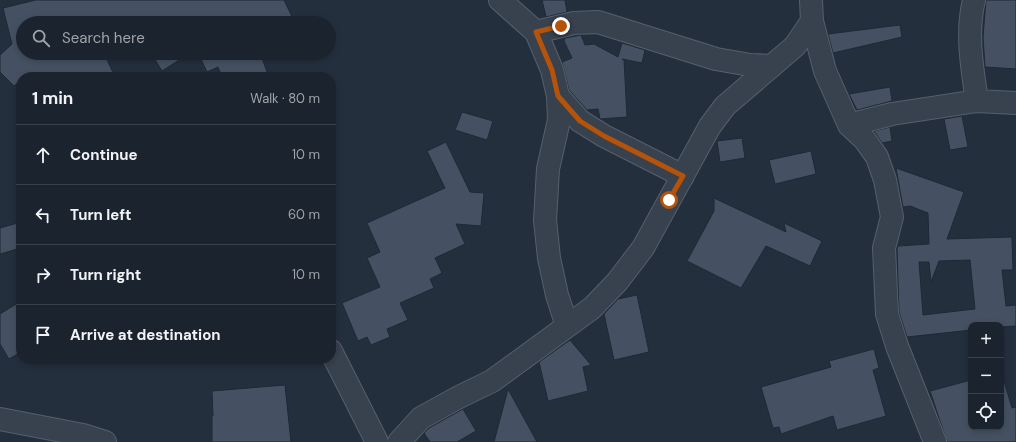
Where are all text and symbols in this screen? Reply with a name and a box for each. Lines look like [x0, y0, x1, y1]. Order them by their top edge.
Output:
search box [16, 16, 336, 60]
route end [552, 17, 570, 35]
icon: search [30, 27, 52, 49]
text: Search here [62, 28, 145, 48]
text: 1 min [32, 87, 73, 109]
text: Walk · 80 m [250, 90, 320, 107]
icon: ahead [32, 144, 54, 166]
text: Continue [70, 145, 138, 165]
text: 10 m [292, 146, 320, 163]
route start [660, 191, 678, 209]
icon: left [32, 204, 54, 226]
text: Turn left [70, 205, 131, 225]
text: 60 m [288, 206, 320, 223]
icon: right [32, 264, 54, 286]
text: Turn right [70, 265, 141, 285]
text: 10 m [292, 266, 320, 283]
map controls [968, 322, 1004, 430]
button: + [968, 322, 1004, 358]
icon: arrive [32, 324, 54, 346]
text: Arrive at destination [70, 325, 221, 345]
button: − [968, 358, 1004, 394]
button: locate [968, 394, 1004, 430]

